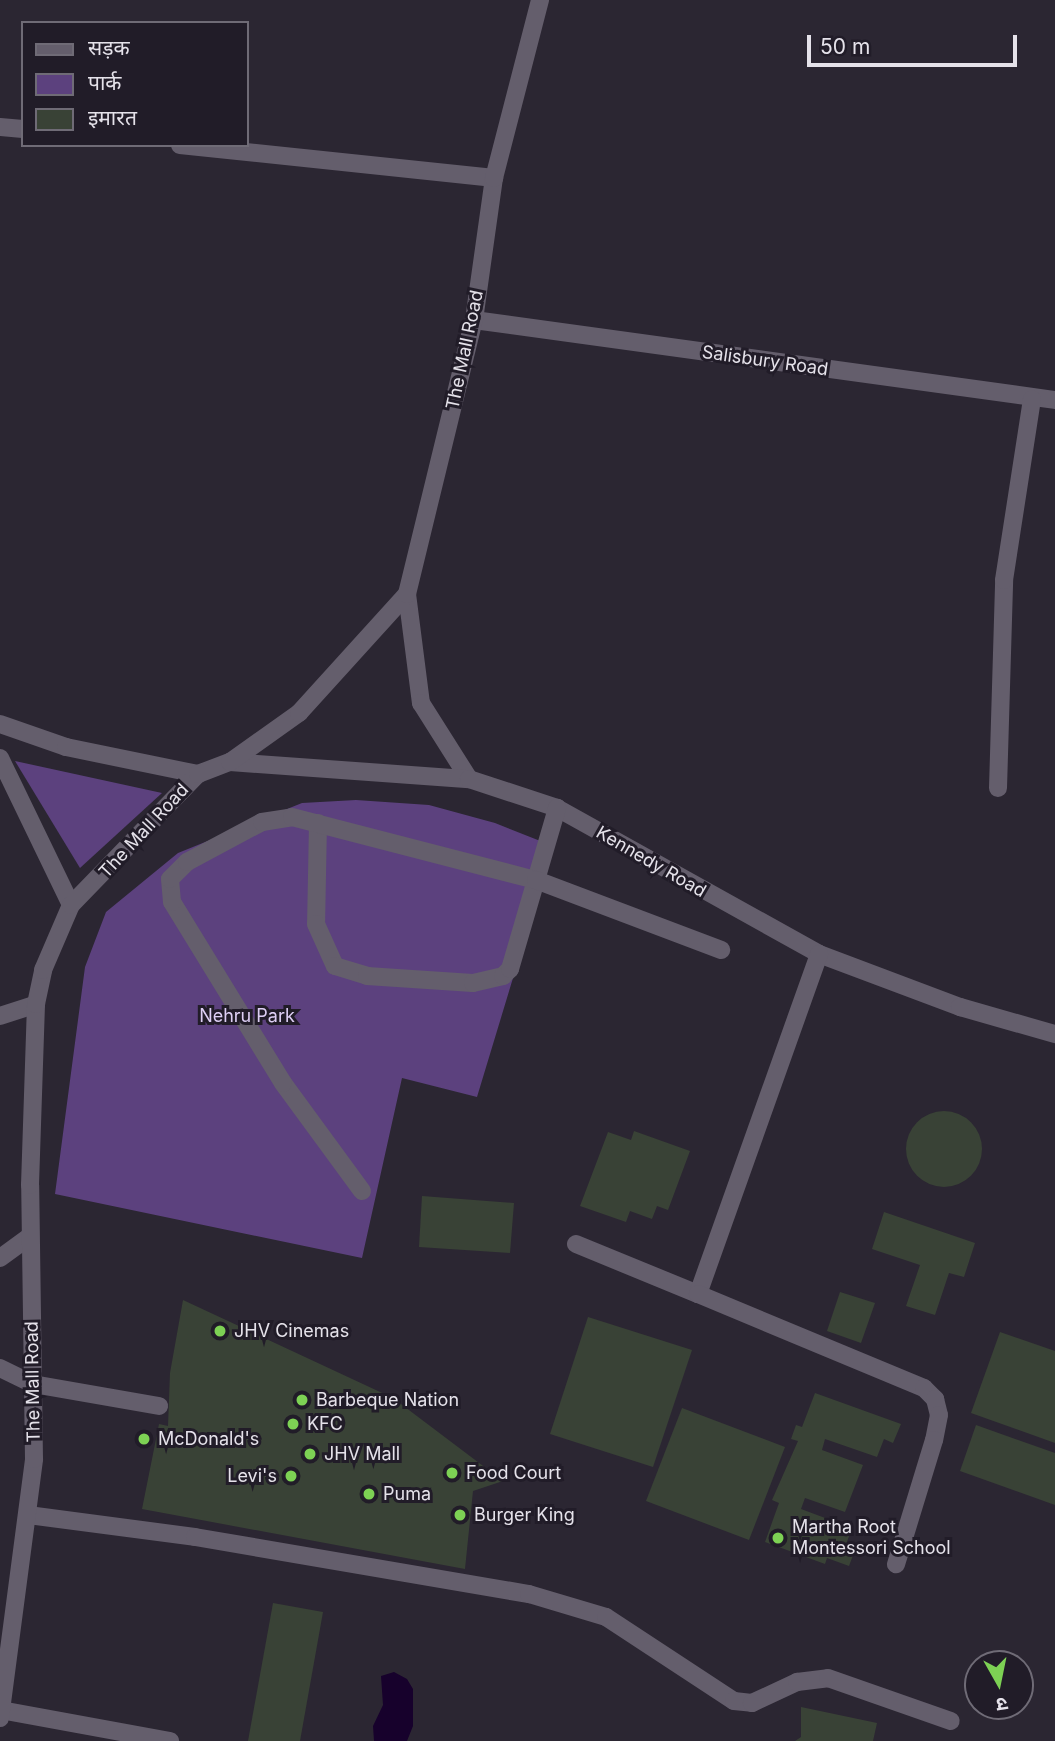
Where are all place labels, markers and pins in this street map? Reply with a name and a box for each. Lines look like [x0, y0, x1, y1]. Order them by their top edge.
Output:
place label: JHV Cinemas [234, 1320, 349, 1342]
marker: JHV Cinemas [212, 1323, 228, 1339]
place label: Barbeque Nation [316, 1389, 459, 1411]
marker: Barbeque Nation [294, 1392, 310, 1408]
place label: KFC [307, 1413, 343, 1435]
marker: KFC [285, 1416, 301, 1432]
place label: McDonald's [158, 1428, 259, 1450]
marker: McDonald's [136, 1431, 152, 1447]
place label: JHV Mall [324, 1443, 400, 1465]
marker: JHV Mall [302, 1446, 318, 1462]
place label: Food Court [466, 1462, 561, 1484]
place label: Levi's [227, 1465, 277, 1487]
marker: Food Court [444, 1465, 460, 1481]
marker: Levi's [283, 1468, 299, 1484]
place label: Puma [383, 1483, 431, 1505]
marker: Puma [361, 1486, 377, 1502]
place label: Burger King [474, 1504, 575, 1526]
marker: Burger King [452, 1507, 468, 1523]
place label: Martha Root Montessori School [792, 1517, 951, 1560]
marker: Martha Root Montessori School [770, 1530, 786, 1546]

